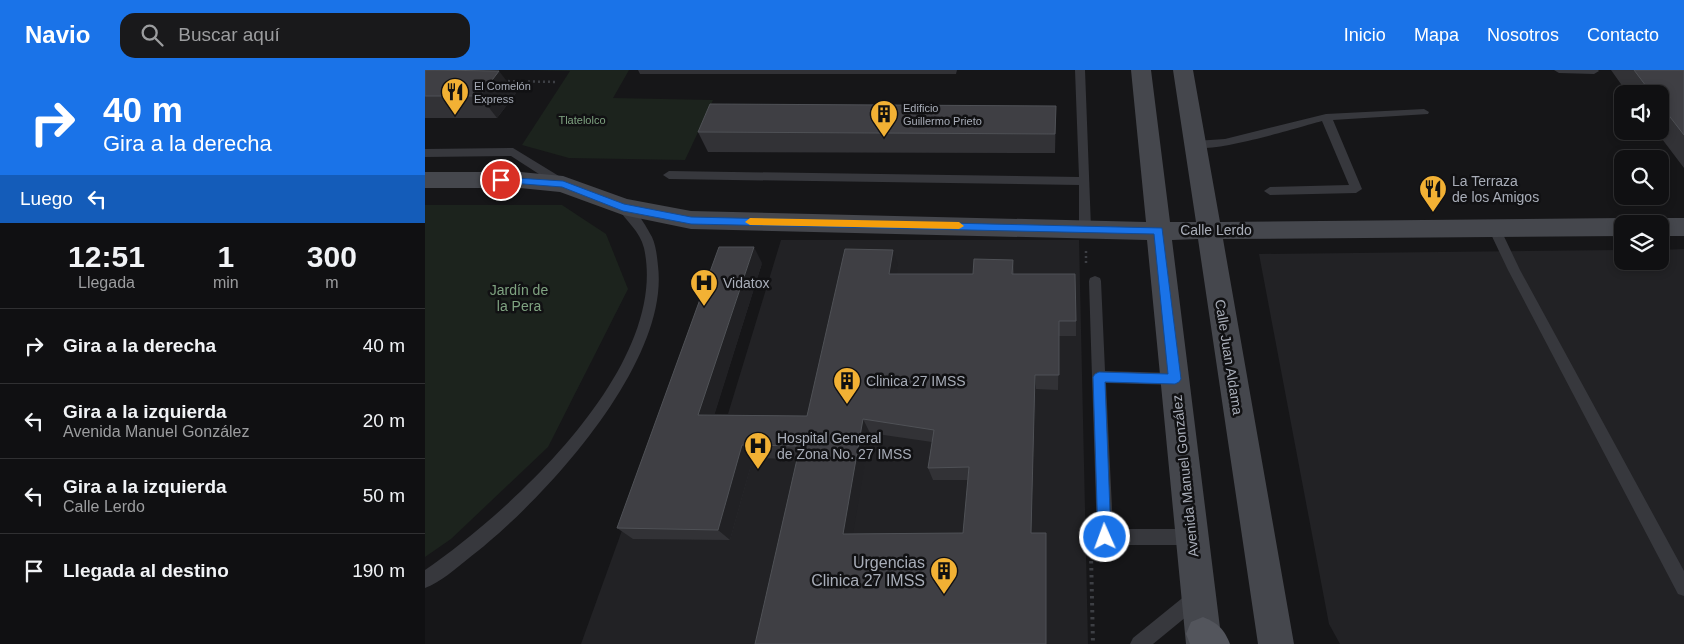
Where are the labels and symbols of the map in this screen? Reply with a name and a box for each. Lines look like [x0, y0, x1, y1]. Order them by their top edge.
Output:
restaurant icon: El Comelón Express [440, 77, 470, 116]
place label: El Comelón Express [474, 80, 531, 105]
building icon: Edificio Guillermo Prieto [869, 99, 899, 138]
place label: Edificio Guillermo Prieto [903, 102, 982, 127]
park label: Tlatelolco [558, 114, 606, 126]
pin [480, 159, 522, 201]
place label: La Terraza de los Amigos [1452, 173, 1539, 205]
restaurant icon: La Terraza de los Amigos [1418, 174, 1448, 213]
street label: Calle Lerdo [1180, 222, 1252, 238]
hospital icon: Vidatox [689, 268, 719, 307]
place label: Vidatox [723, 275, 769, 291]
park label: Jardín de la Pera [490, 282, 548, 314]
street label: Calle Juan Aldama [1212, 298, 1246, 416]
building icon: Clinica 27 IMSS [832, 366, 862, 405]
place label: Clinica 27 IMSS [866, 373, 966, 389]
street label: Avenida Manuel González [1169, 394, 1201, 558]
place label: Hospital General de Zona No. 27 IMSS [777, 430, 912, 462]
hospital icon: Hospital General de Zona No. 27 IMSS [743, 431, 773, 470]
position arrow [1078, 510, 1130, 562]
place label: Urgencias Clinica 27 IMSS [811, 554, 925, 589]
building icon: Urgencias Clinica 27 IMSS [929, 556, 959, 595]

